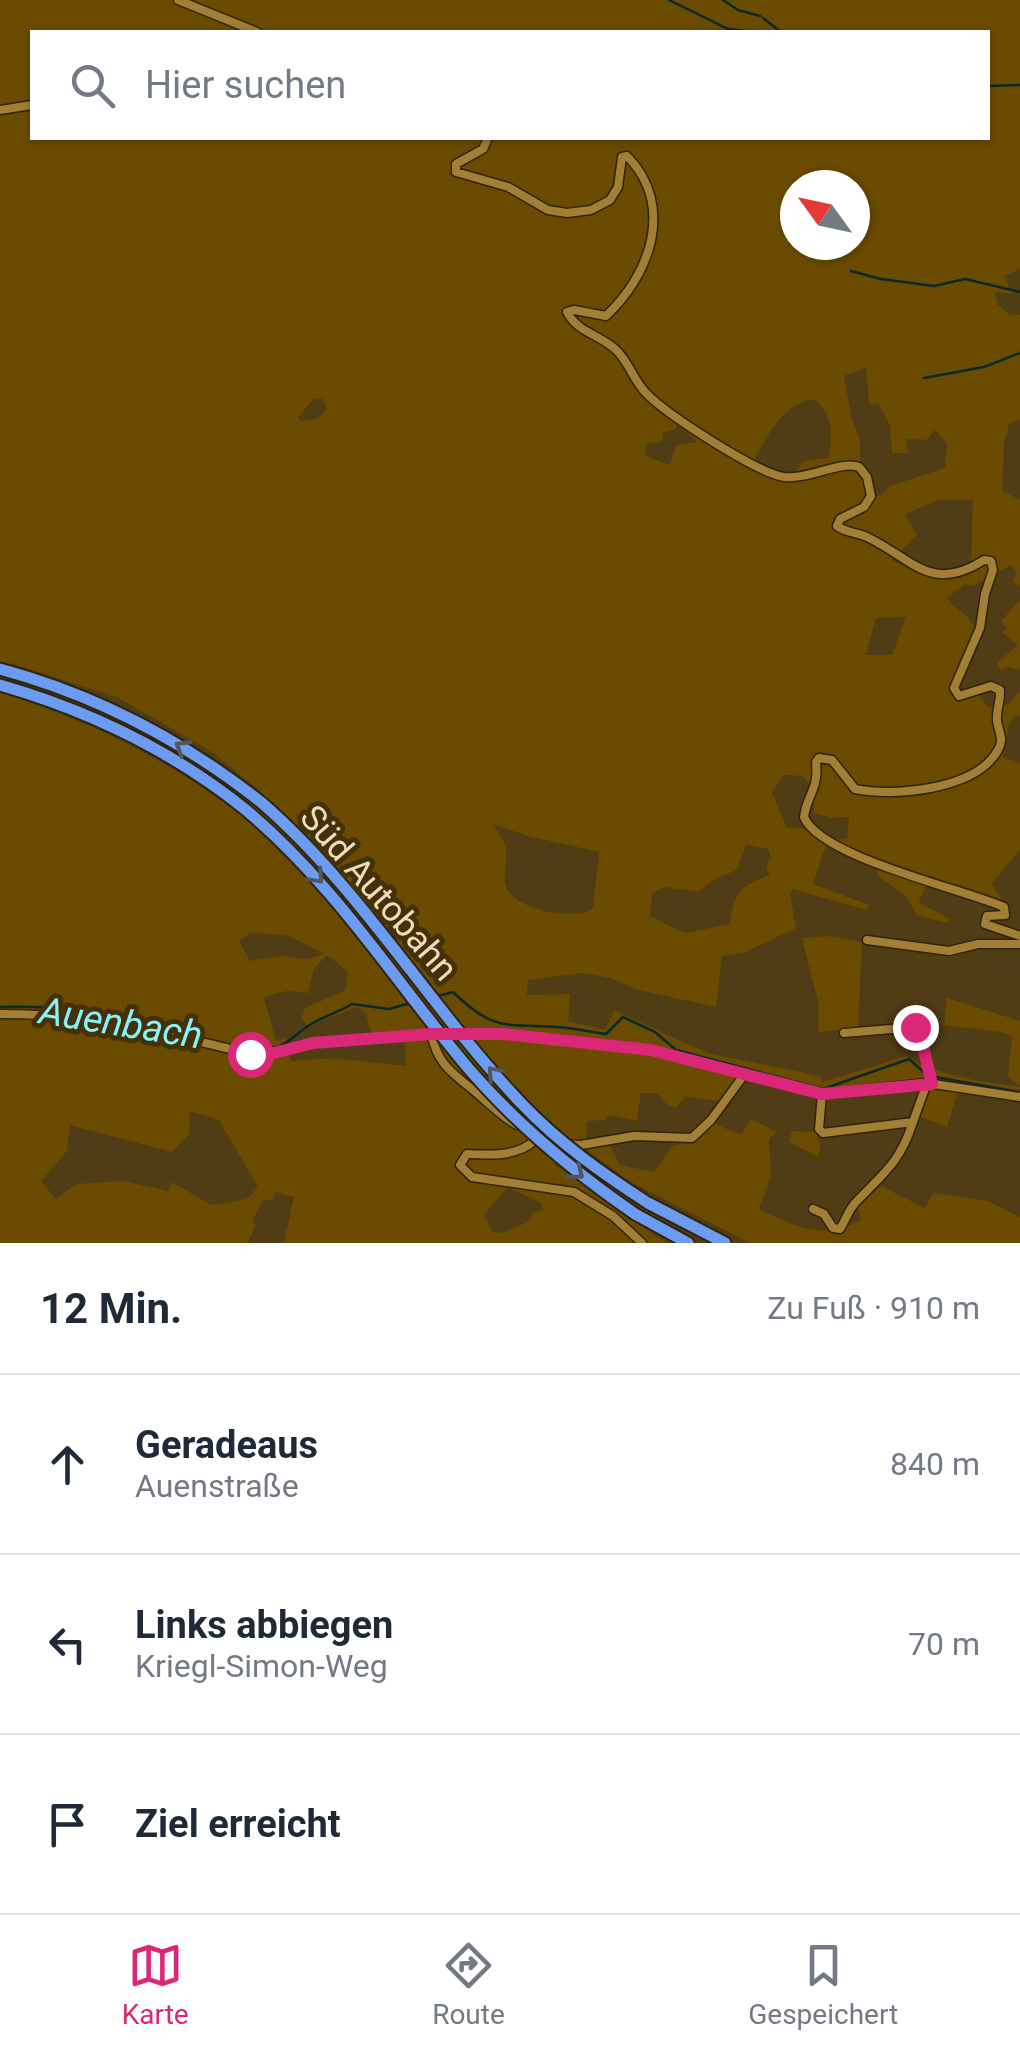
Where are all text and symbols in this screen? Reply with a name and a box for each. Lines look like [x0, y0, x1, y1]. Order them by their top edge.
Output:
search box [30, 30, 990, 140]
icon: search [65, 58, 120, 113]
text: Hier suchen [145, 63, 346, 107]
north arrow [780, 170, 870, 260]
one-way arrow [175, 740, 193, 759]
street label: Süd Autobahn [291, 797, 466, 989]
one-way arrow [305, 865, 323, 884]
water label: Auenbach [34, 988, 206, 1058]
route end [893, 1005, 939, 1051]
route start [228, 1032, 274, 1078]
one-way arrow [488, 1066, 506, 1085]
one-way arrow [566, 1161, 584, 1178]
text: 12 Min. [40, 1284, 182, 1333]
text: Zu Fuß · 910 m [767, 1289, 980, 1327]
text: Geradeaus [135, 1423, 318, 1467]
icon: ahead [40, 1437, 95, 1492]
text: 840 m [890, 1445, 980, 1483]
text: Auenstraße [135, 1467, 299, 1505]
text: Links abbiegen [135, 1603, 393, 1647]
icon: left [40, 1617, 95, 1672]
text: 70 m [908, 1625, 980, 1663]
text: Kriegl-Simon-Weg [135, 1647, 388, 1685]
icon: arrive [40, 1797, 95, 1852]
text: Ziel erreicht [135, 1802, 341, 1846]
tab: Karte [122, 1938, 189, 2031]
tab: Route [432, 1938, 505, 2031]
tab: Gespeichert [748, 1938, 898, 2031]

